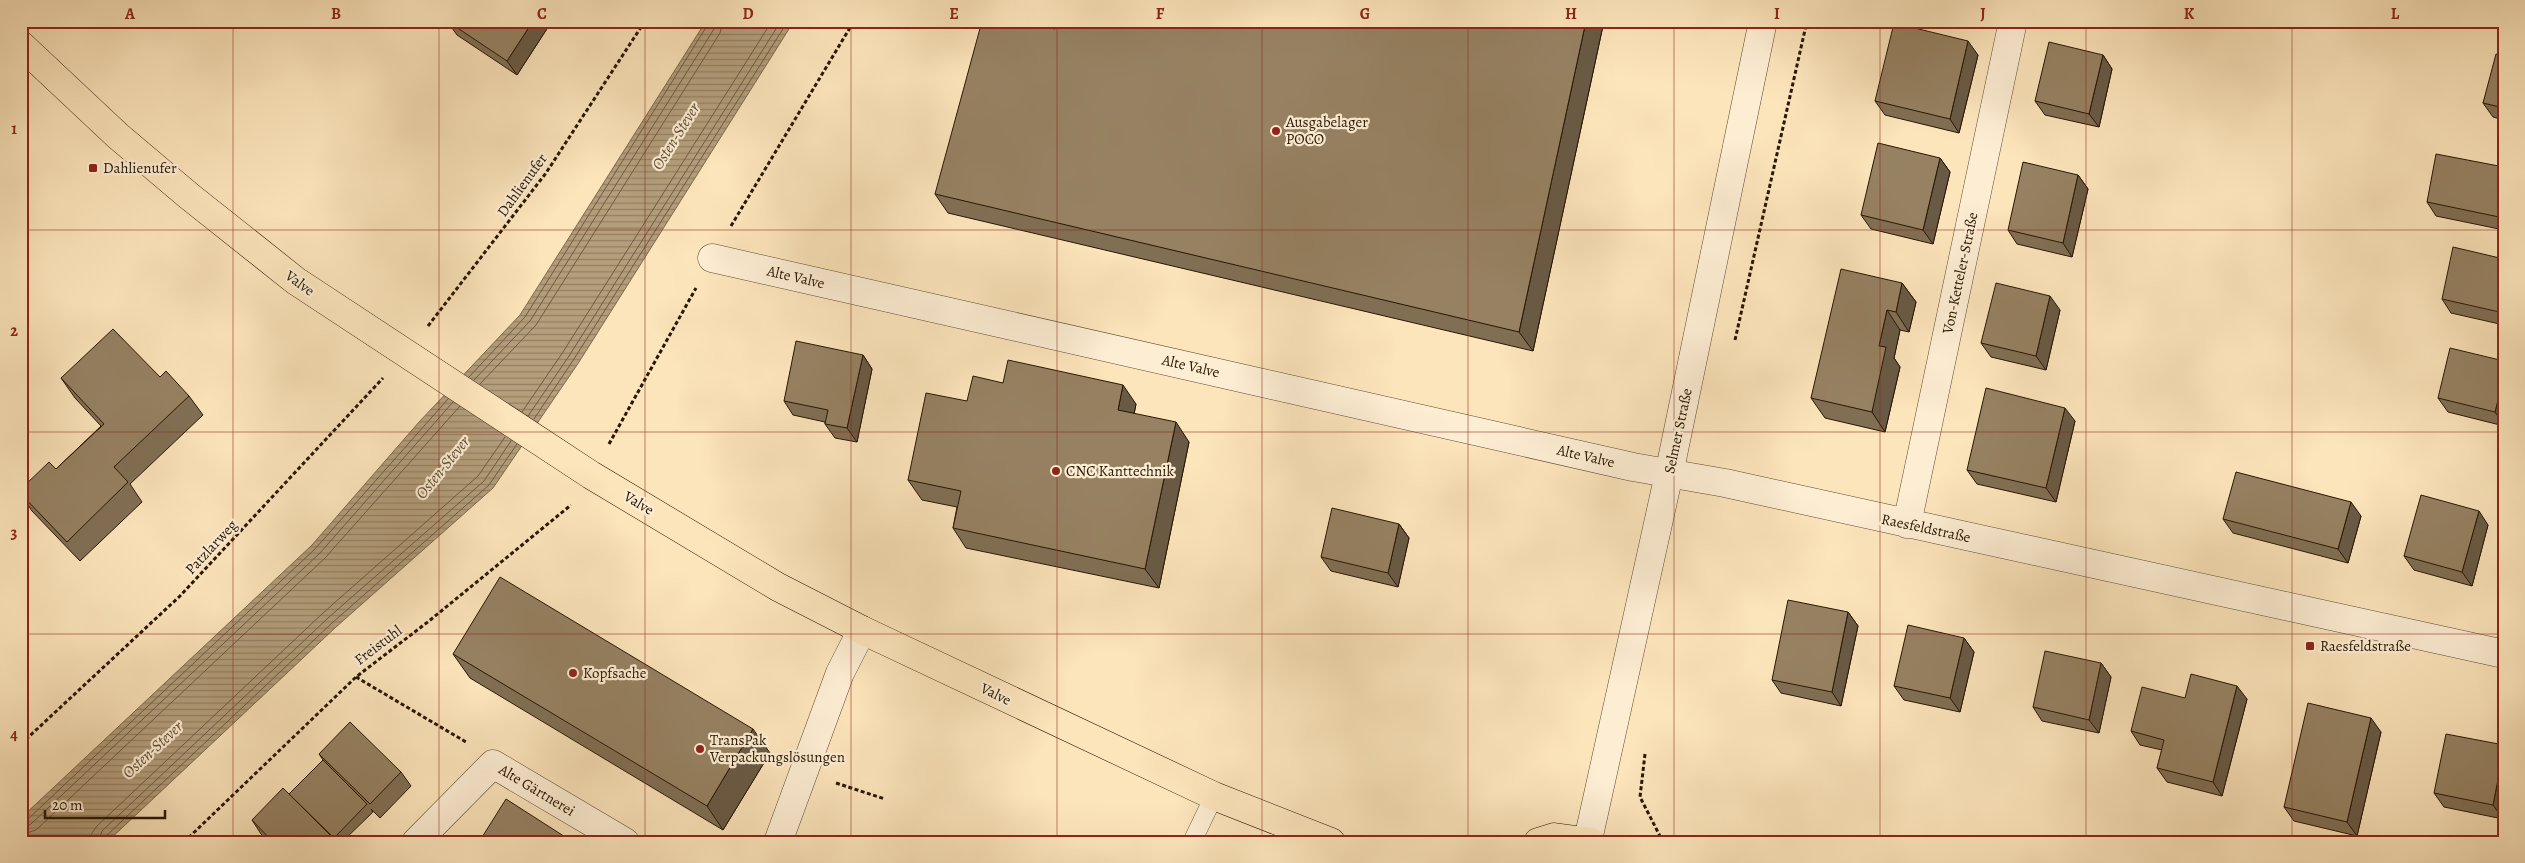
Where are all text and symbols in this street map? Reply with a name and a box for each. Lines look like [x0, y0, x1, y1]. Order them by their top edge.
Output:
text: A [124, 3, 136, 25]
text: B [331, 3, 341, 25]
text: C [537, 3, 547, 25]
text: D [742, 3, 754, 25]
text: E [949, 3, 959, 25]
text: F [1156, 3, 1165, 25]
text: G [1360, 3, 1370, 25]
text: H [1565, 3, 1577, 25]
text: I [1774, 3, 1780, 25]
text: J [1980, 3, 1986, 25]
text: K [2184, 3, 2195, 25]
text: L [2391, 3, 2400, 25]
water label: Osten-Stever [647, 98, 705, 174]
place label: Ausgabelager POCO [1285, 112, 1368, 149]
text: 1 [11, 118, 17, 140]
marker: Ausgabelager POCO [1270, 125, 1282, 137]
street label: Dahlienufer [492, 149, 552, 221]
place label: Dahlienufer [103, 158, 177, 178]
marker: Dahlienufer [87, 162, 99, 174]
street label: Von-Ketteler-Straße [1937, 210, 1983, 337]
street label: Alte Valve [764, 260, 827, 293]
street label: Valve [280, 265, 319, 301]
text: 2 [10, 320, 18, 342]
street label: Alte Valve [1159, 349, 1222, 382]
street label: Selmer Straße [1659, 386, 1697, 476]
water label: Osten-Stever [411, 431, 475, 504]
street label: Alte Valve [1554, 439, 1617, 472]
place label: CNC Kanttechnik [1066, 461, 1174, 481]
marker: CNC Kanttechnik [1050, 465, 1062, 477]
street label: Valve [619, 486, 658, 520]
street label: Raesfeldstraße [1879, 509, 1973, 547]
street label: Patzlarweg [181, 515, 242, 579]
text: 3 [11, 522, 18, 544]
street label: Freistuhl [350, 620, 406, 669]
place label: Raesfeldstraße [2320, 636, 2411, 656]
marker: Raesfeldstraße [2304, 640, 2316, 652]
place label: Kopfsache [583, 663, 647, 683]
marker: Kopfsache [567, 667, 579, 679]
street label: Valve [976, 678, 1015, 710]
water label: Osten-Stever [118, 716, 188, 783]
text: 4 [10, 724, 18, 746]
place label: TransPak Verpackungslösungen [709, 730, 845, 767]
marker: TransPak Verpackungslösungen [694, 743, 706, 755]
street label: Alte Gärtnerei [494, 759, 579, 821]
scale bar [45, 788, 165, 820]
text: 20 m [52, 795, 83, 815]

